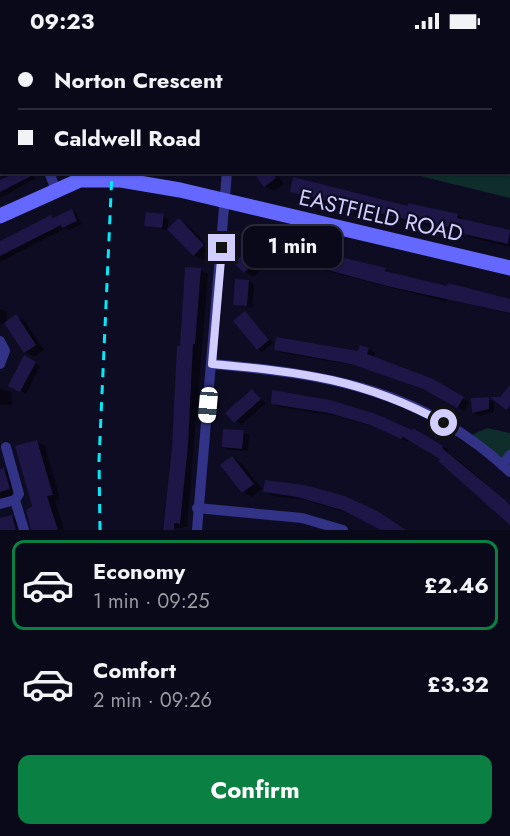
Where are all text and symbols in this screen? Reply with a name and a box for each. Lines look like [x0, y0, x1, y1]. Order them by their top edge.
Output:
text: 09:23 [30, 5, 94, 37]
text: Norton Crescent [54, 64, 223, 96]
text: Caldwell Road [54, 122, 201, 154]
street label: EASTFIELD ROAD [296, 181, 466, 249]
callout: 1 min [243, 227, 342, 269]
text: 1 min [268, 232, 317, 261]
route end [208, 234, 235, 261]
car [197, 386, 219, 424]
route start [430, 409, 457, 436]
text: Economy [93, 555, 185, 587]
icon: car [21, 558, 75, 612]
text: £2.46 [424, 569, 489, 601]
text: 1 min · 09:25 [93, 587, 209, 616]
text: Comfort [93, 654, 176, 686]
icon: car [21, 657, 75, 711]
text: £3.32 [427, 668, 489, 700]
text: 2 min · 09:26 [93, 686, 212, 715]
button: Confirm [18, 755, 492, 824]

